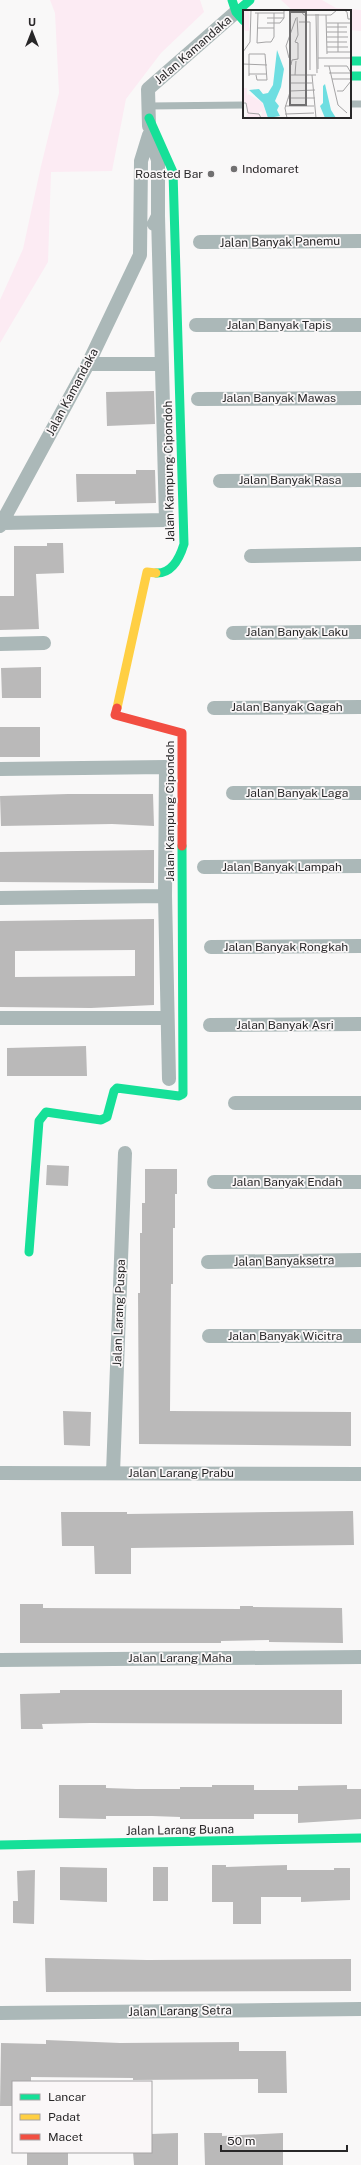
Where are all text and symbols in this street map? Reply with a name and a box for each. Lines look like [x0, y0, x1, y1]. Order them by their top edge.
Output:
inset map [243, 10, 351, 118]
north arrow [12, 12, 52, 52]
street label: Jalan Kamandaka [152, 13, 234, 87]
text: U [28, 16, 36, 28]
place label: Indomaret [242, 162, 299, 176]
marker: Indomaret [229, 164, 239, 174]
place label: Roasted Bar [135, 167, 203, 181]
marker: Roasted Bar [206, 169, 216, 179]
street label: Jalan Banyak Panemu [220, 234, 340, 250]
street label: Jalan Banyak Tapis [227, 318, 331, 332]
street label: Jalan Kamandaka [43, 346, 101, 438]
street label: Jalan Banyak Mawas [222, 391, 336, 405]
street label: Jalan Kampung Cipondoh [161, 400, 177, 542]
street label: Jalan Banyak Rasa [239, 473, 341, 487]
street label: Jalan Banyak Laku [246, 625, 348, 639]
street label: Jalan Banyak Gagah [231, 700, 343, 714]
street label: Jalan Kampung Cipondoh [163, 740, 177, 881]
street label: Jalan Banyak Laga [246, 786, 348, 800]
street label: Jalan Banyak Lampah [222, 860, 342, 874]
street label: Jalan Banyak Rongkah [224, 940, 348, 954]
street label: Jalan Banyak Asri [236, 1018, 334, 1032]
street label: Jalan Banyak Endah [232, 1175, 342, 1189]
street label: Jalan Banyaksetra [234, 1253, 334, 1269]
street label: Jalan Larang Puspa [110, 1259, 128, 1367]
street label: Jalan Banyak Wicitra [228, 1329, 342, 1343]
street label: Jalan Larang Prabu [128, 1466, 234, 1480]
street label: Jalan Larang Maha [128, 1651, 232, 1665]
street label: Jalan Larang Buana [126, 1822, 234, 1838]
street label: Jalan Larang Setra [128, 2003, 232, 2019]
legend [12, 2081, 152, 2153]
text: Lancar [48, 2090, 86, 2104]
text: Padat [48, 2110, 81, 2124]
scale bar [221, 2127, 347, 2153]
text: Macet [48, 2130, 83, 2144]
text: 50 m [227, 2134, 255, 2148]

